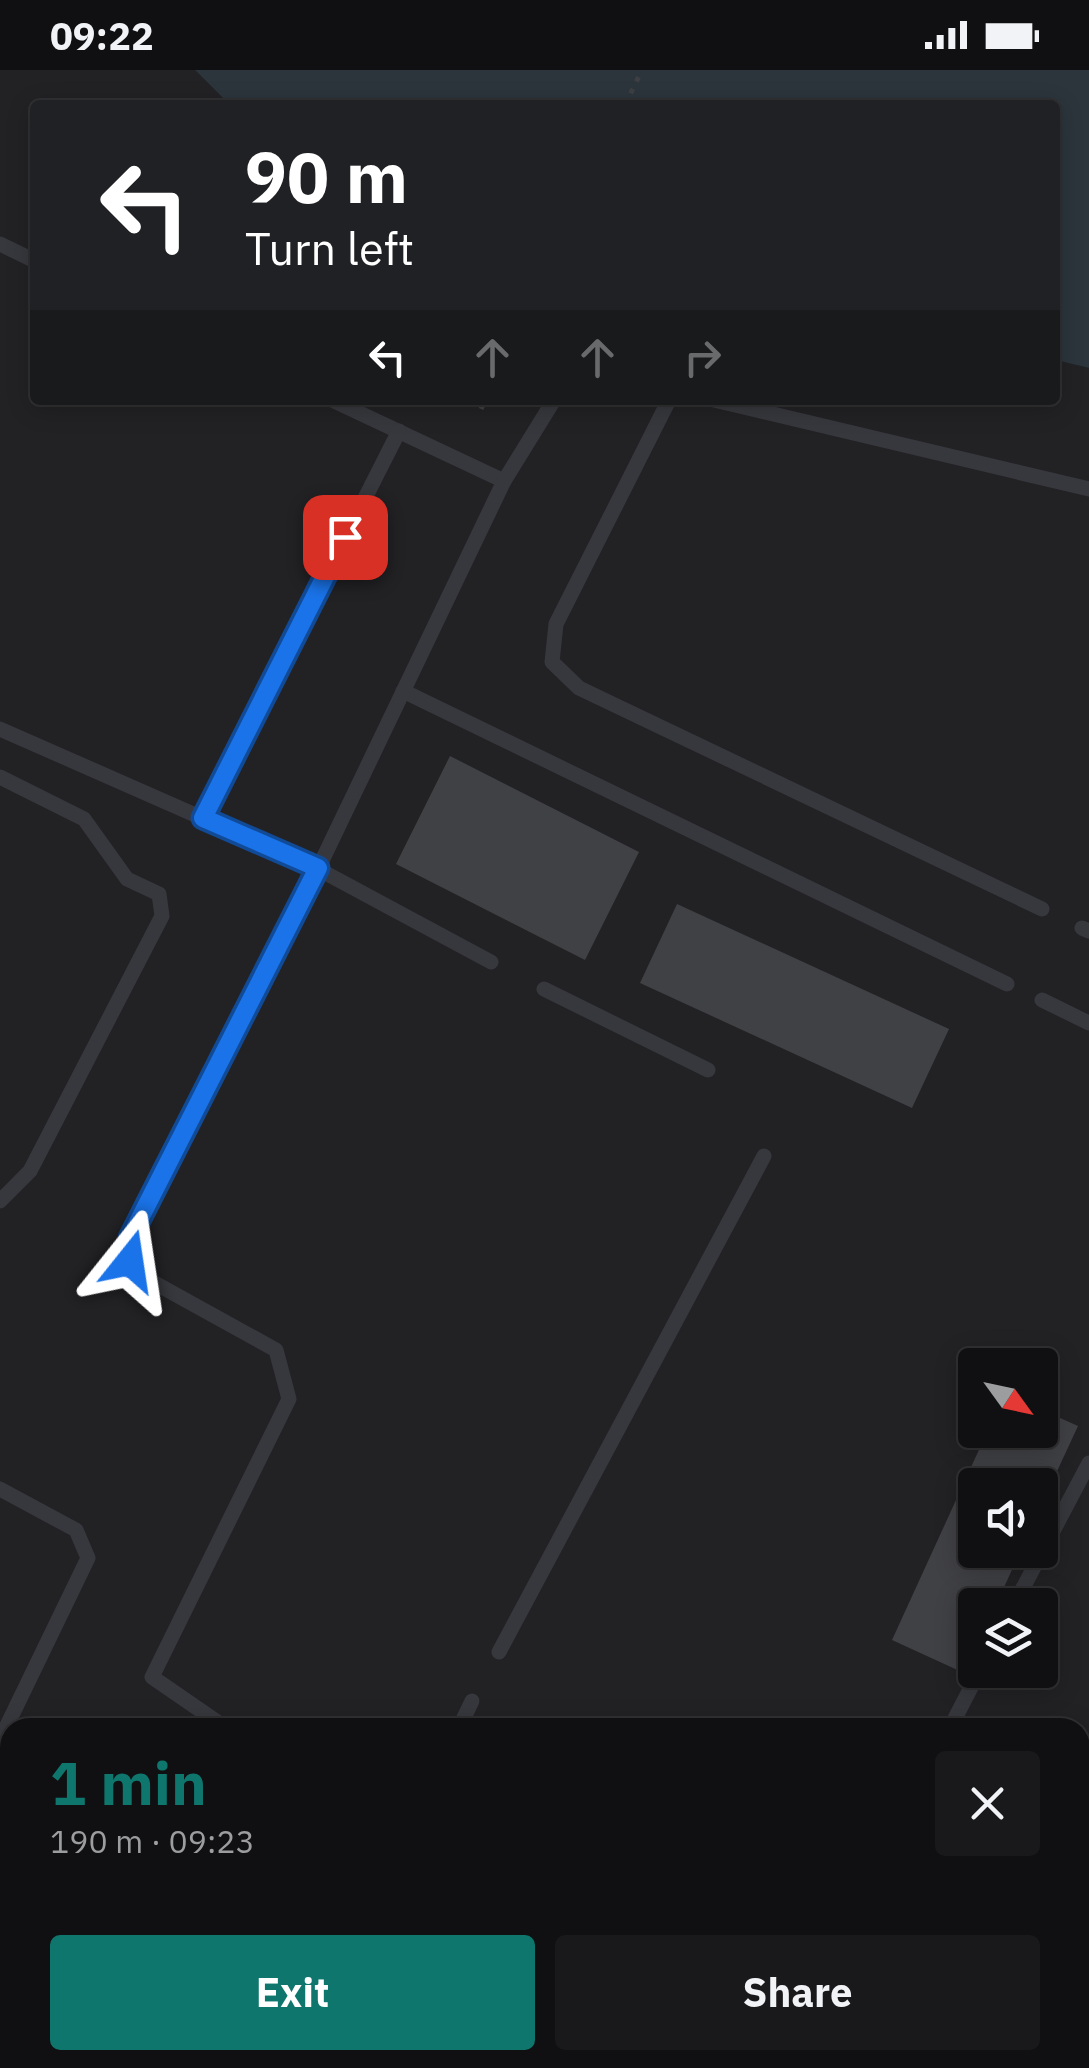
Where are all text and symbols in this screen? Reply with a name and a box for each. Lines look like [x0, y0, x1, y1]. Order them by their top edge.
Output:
text: 09:22 [50, 11, 154, 60]
text: 90 m [245, 131, 408, 222]
icon: left [80, 140, 210, 270]
text: Turn left [245, 219, 414, 277]
icon: left [360, 330, 415, 385]
icon: ahead [465, 330, 520, 385]
icon: ahead [570, 330, 625, 385]
icon: right [675, 330, 730, 385]
pin [303, 495, 388, 580]
icon: arrive [318, 510, 373, 565]
position arrow [78, 1209, 182, 1313]
north arrow [958, 1348, 1058, 1448]
map controls [958, 1348, 1058, 1688]
button: sound [958, 1468, 1058, 1568]
button: layers [958, 1588, 1058, 1688]
text: 1 min [50, 1743, 207, 1822]
button: close [935, 1751, 1040, 1856]
text: 190 m · 09:23 [50, 1820, 255, 1862]
button: Exit [50, 1935, 535, 2050]
button: Share [555, 1935, 1040, 2050]

